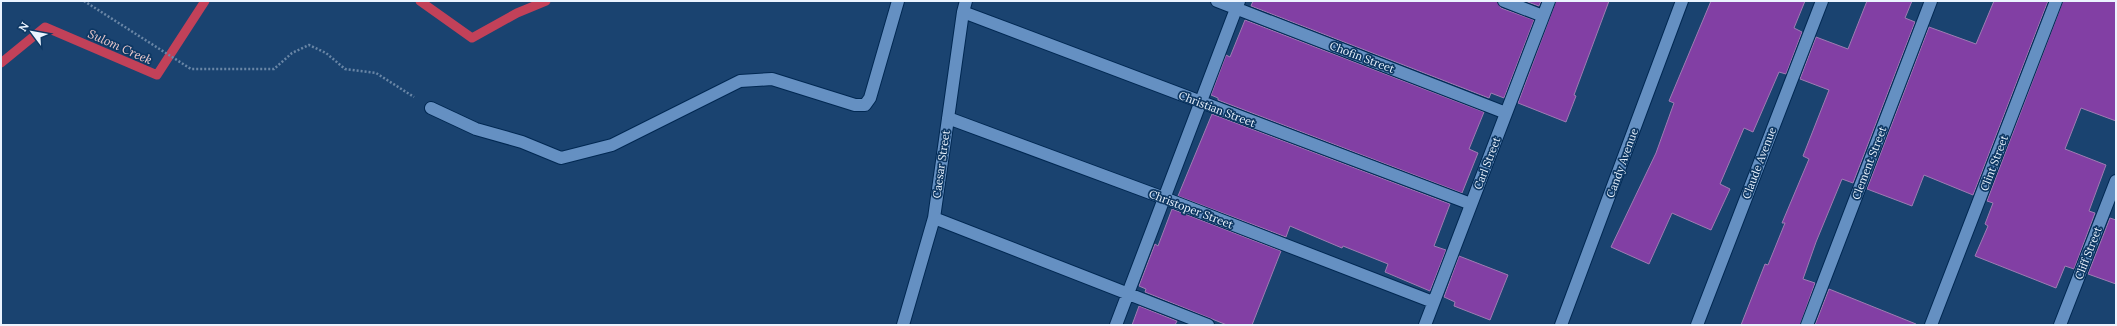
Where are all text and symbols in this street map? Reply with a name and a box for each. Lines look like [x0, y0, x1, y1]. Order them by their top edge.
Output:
north arrow [12, 12, 52, 52]
text: N [15, 19, 32, 34]
water label: Sulom Creek [86, 26, 155, 67]
street label: Chofin Street [1328, 38, 1397, 76]
street label: Christian Street [1177, 88, 1258, 130]
street label: Clement Street [1849, 124, 1890, 202]
street label: Claude Avenue [1739, 125, 1779, 201]
street label: Candy Avenue [1603, 126, 1641, 200]
street label: Caesar Street [929, 128, 953, 199]
street label: Clint Street [1977, 132, 2011, 193]
street label: Carl Street [1471, 134, 1504, 191]
street label: Christoper Street [1147, 186, 1236, 232]
street label: Cliff Street [2072, 224, 2105, 281]

